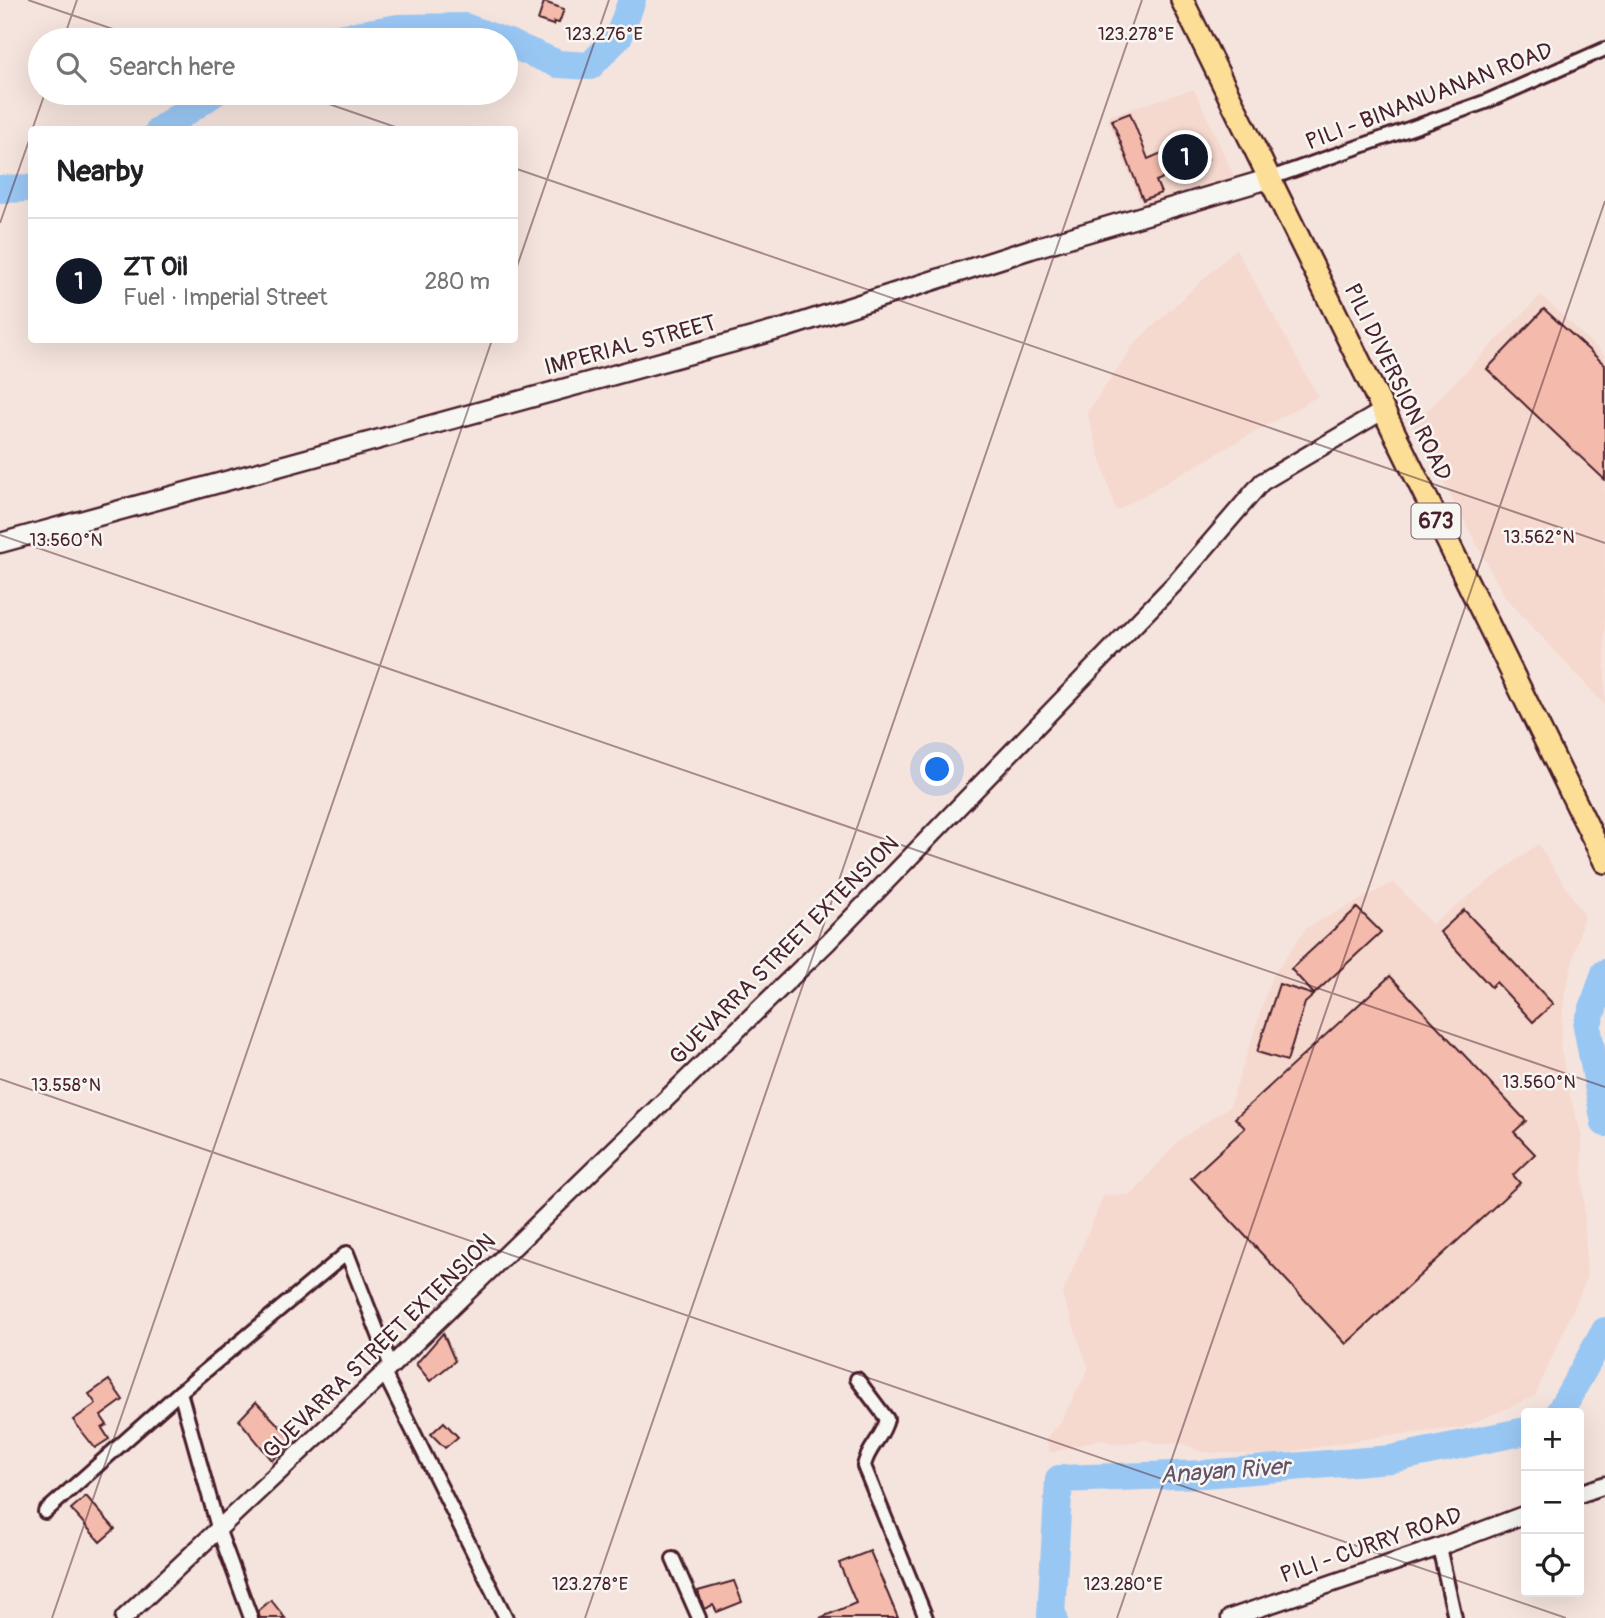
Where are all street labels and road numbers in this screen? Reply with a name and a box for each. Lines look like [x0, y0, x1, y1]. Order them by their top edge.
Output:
street label: PILI - BINANUANAN ROAD [1301, 35, 1557, 157]
street label: PILI DIVERSION ROAD [1338, 279, 1458, 485]
street label: IMPERIAL STREET [541, 308, 719, 382]
road number: 673 [1412, 504, 1460, 538]
street label: GUEVARRA STREET EXTENSION [663, 829, 905, 1071]
street label: GUEVARRA STREET EXTENSION [256, 1227, 502, 1465]
street label: PILI - CURRY ROAD [1276, 1500, 1466, 1590]

